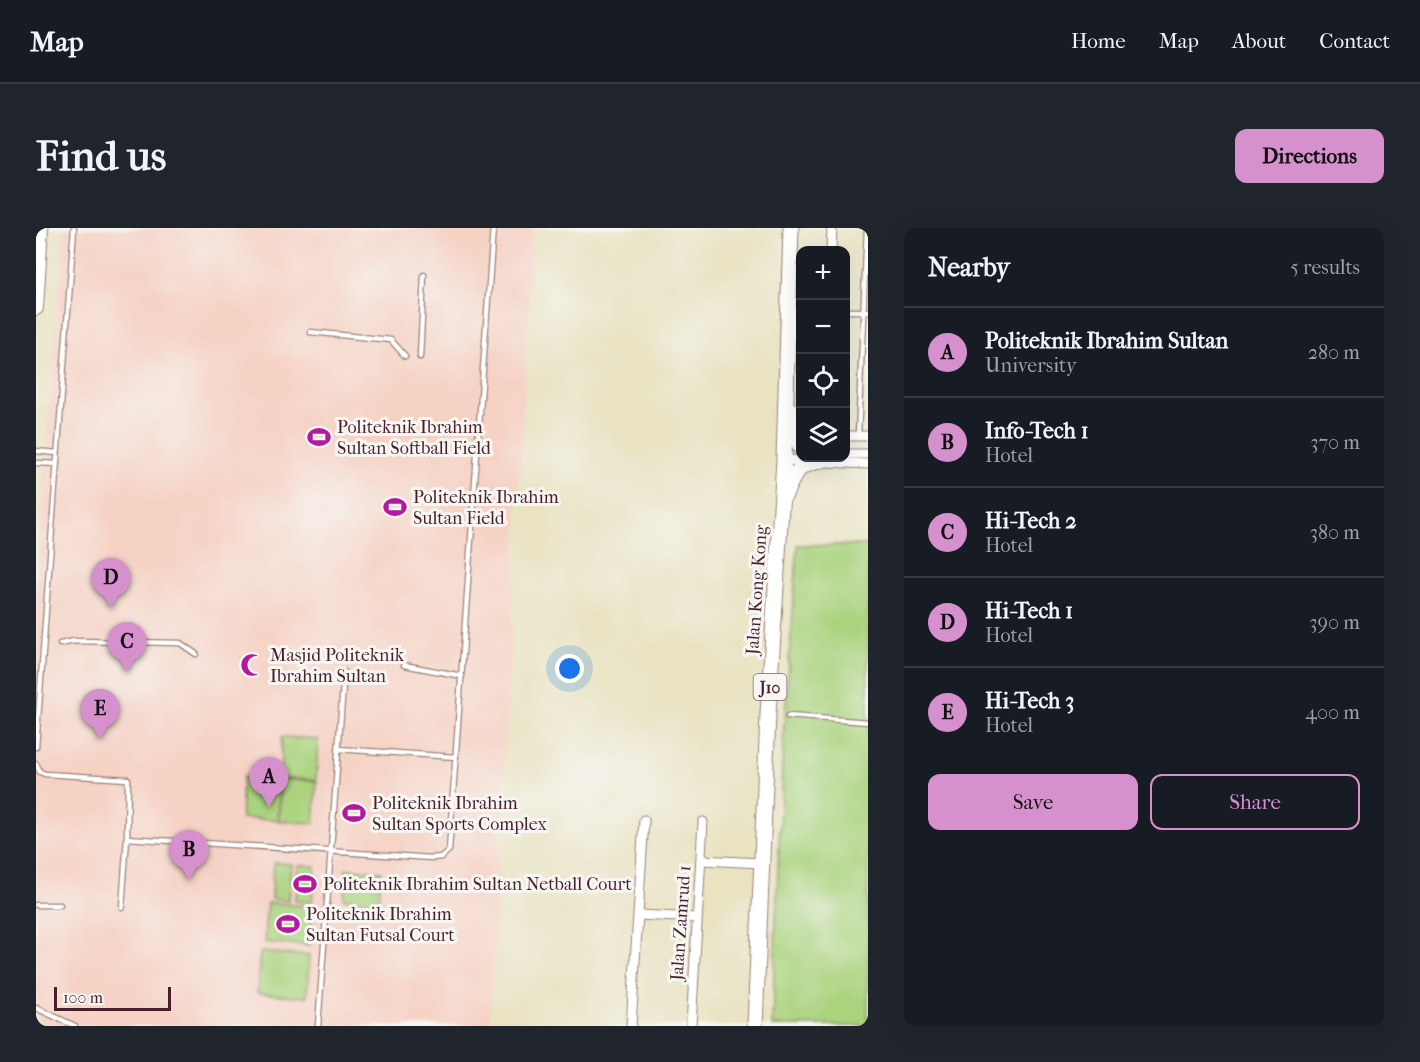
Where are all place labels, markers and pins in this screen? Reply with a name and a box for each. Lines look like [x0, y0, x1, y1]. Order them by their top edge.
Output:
place label: Politeknik Ibrahim Sultan Softball Field [337, 417, 491, 459]
sports icon: Politeknik Ibrahim Sultan Softball Field [306, 424, 332, 450]
place label: Politeknik Ibrahim Sultan Field [413, 487, 559, 529]
sports icon: Politeknik Ibrahim Sultan Field [382, 494, 408, 520]
pin: D [92, 558, 130, 608]
pin: C [108, 622, 146, 672]
place label: Masjid Politeknik Ibrahim Sultan [270, 645, 405, 687]
mosque icon: Masjid Politeknik Ibrahim Sultan [239, 652, 265, 678]
pin: E [80, 690, 120, 739]
pin: A [250, 758, 288, 807]
place label: Politeknik Ibrahim Sultan Sports Complex [372, 793, 547, 835]
sports icon: Politeknik Ibrahim Sultan Sports Complex [341, 800, 367, 826]
pin: B [170, 830, 208, 880]
sports icon: Politeknik Ibrahim Sultan Netball Court [292, 871, 318, 897]
place label: Politeknik Ibrahim Sultan Netball Court [323, 874, 632, 895]
place label: Politeknik Ibrahim Sultan Futsal Court [306, 904, 455, 946]
sports icon: Politeknik Ibrahim Sultan Futsal Court [275, 911, 301, 937]

